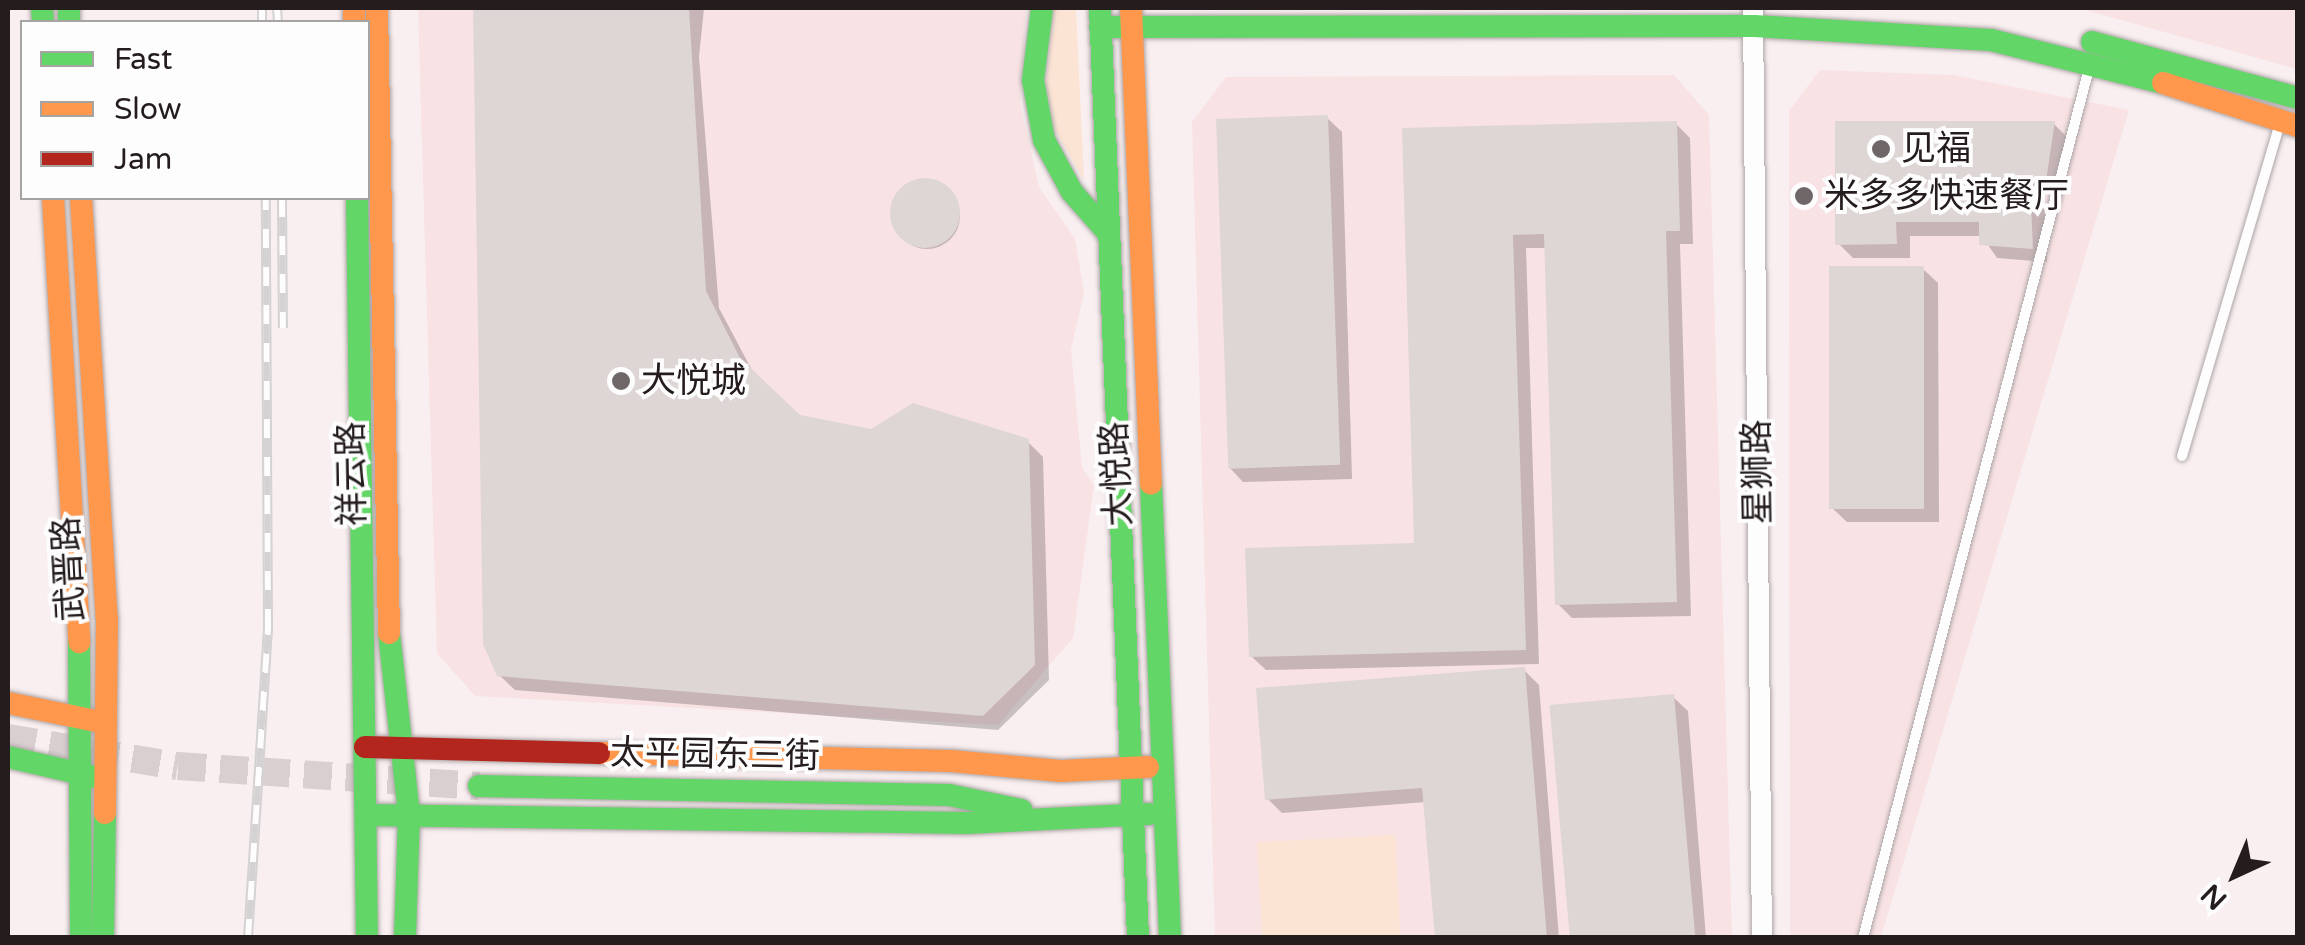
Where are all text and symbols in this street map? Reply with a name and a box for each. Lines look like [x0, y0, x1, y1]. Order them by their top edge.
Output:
legend [20, 20, 370, 200]
text: Fast [114, 41, 173, 78]
text: Slow [114, 91, 182, 128]
place label: 见福 [1901, 128, 1971, 170]
marker: 见福 [1870, 138, 1892, 160]
text: Jam [114, 141, 172, 178]
place label: 米多多快速餐厅 [1824, 175, 2069, 217]
marker: 米多多快速餐厅 [1793, 185, 1815, 207]
place label: 大悦城 [641, 360, 746, 402]
marker: 大悦城 [610, 370, 632, 392]
street label: 星狮路 [1736, 419, 1780, 525]
street label: 大悦路 [1093, 420, 1141, 528]
street label: 祥云路 [330, 421, 374, 527]
street label: 武晋路 [45, 515, 93, 623]
street label: 太平园东三街 [610, 732, 820, 778]
north arrow [2185, 825, 2285, 925]
text: N [2194, 877, 2234, 917]

